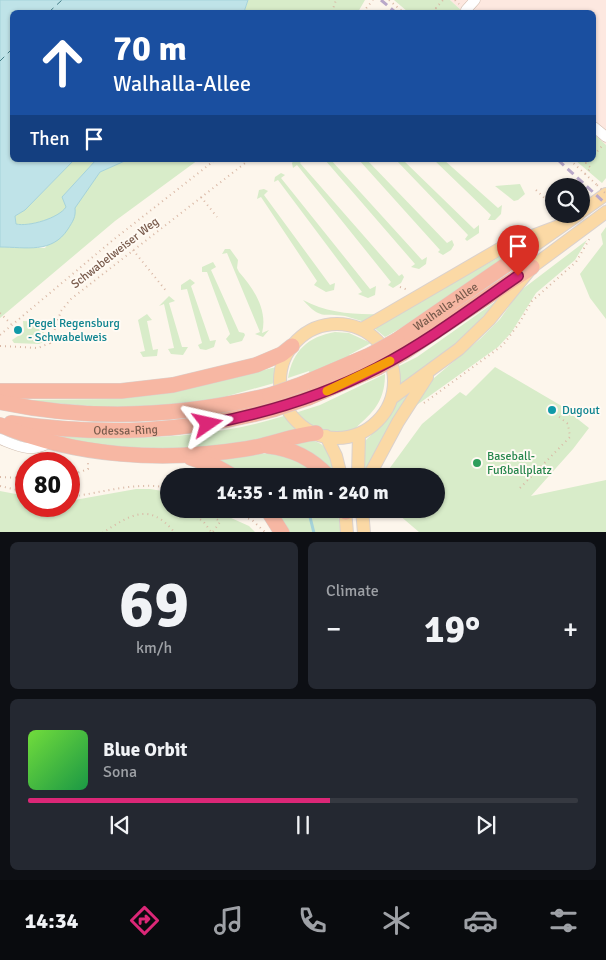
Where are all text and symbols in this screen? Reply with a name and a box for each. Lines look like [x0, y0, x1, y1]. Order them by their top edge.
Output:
text: 70 m [113, 27, 187, 70]
icon: ahead [30, 30, 95, 95]
text: Walhalla-Allee [113, 70, 251, 97]
icon: arrive [80, 125, 108, 153]
text: Then [30, 127, 70, 151]
map controls [545, 178, 590, 223]
button: search [545, 178, 590, 223]
street label: Schwabelweiser Weg [68, 214, 162, 292]
pin [497, 225, 539, 276]
icon: arrive [504, 232, 532, 260]
street label: Walhalla-Allee [410, 279, 481, 334]
place label: Pegel Regensburg - Schwabelweis [28, 316, 120, 345]
marker: Pegel Regensburg - Schwabelweis [12, 324, 24, 336]
position arrow [181, 397, 233, 449]
place label: Dugout [562, 403, 600, 418]
marker: Dugout [546, 404, 558, 416]
street label: Odessa-Ring [93, 422, 158, 438]
place label: Baseball- Fußballplatz [487, 449, 552, 478]
speed limit sign: 80 [15, 452, 80, 517]
marker: Baseball- Fußballplatz [471, 457, 483, 469]
text: 14:35 · 1 min · 240 m [216, 481, 389, 505]
text: 69 [119, 565, 189, 645]
text: Climate [326, 581, 379, 601]
text: 19° [424, 606, 480, 653]
text: − [326, 612, 341, 646]
text: + [563, 612, 578, 646]
text: km/h [136, 638, 172, 658]
text: Blue Orbit [103, 738, 187, 762]
text: Sona [103, 762, 137, 782]
icon: previous [106, 811, 134, 839]
icon: pause [289, 811, 317, 839]
icon: next [472, 811, 500, 839]
icon: directions [127, 903, 162, 938]
icon: music [211, 903, 246, 938]
icon: phone [295, 903, 330, 938]
icon: climate [379, 903, 414, 938]
icon: car [463, 903, 498, 938]
icon: filters [546, 903, 581, 938]
text: 14:34 [24, 907, 78, 934]

